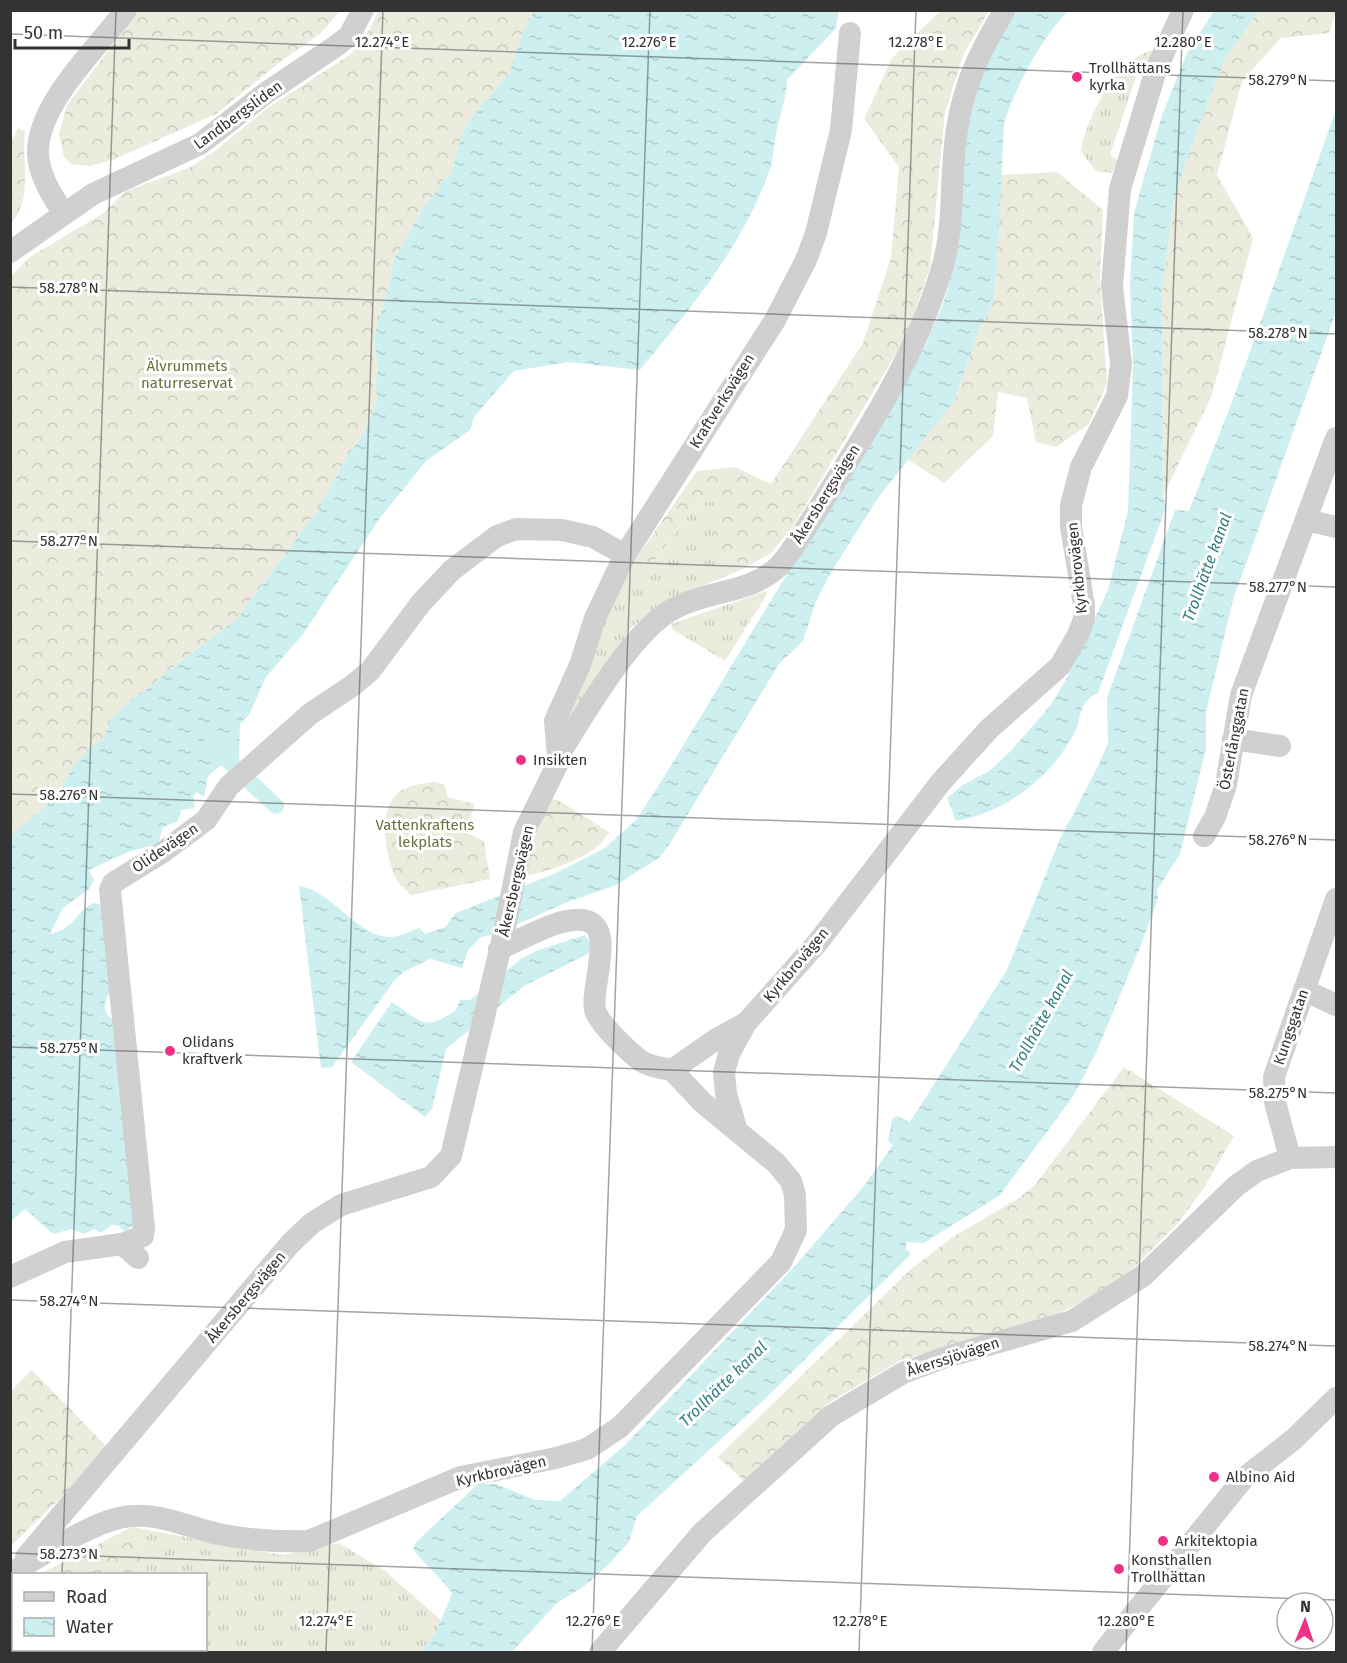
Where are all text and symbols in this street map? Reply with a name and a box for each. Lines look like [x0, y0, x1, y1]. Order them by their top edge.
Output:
scale bar [15, 12, 129, 50]
text: 50 m [24, 22, 63, 44]
text: 12.274°E [355, 33, 409, 51]
text: 12.276°E [622, 33, 676, 51]
text: 12.278°E [888, 33, 944, 51]
text: 12.280°E [1154, 33, 1212, 51]
place label: Trollhättans kyrka [1089, 59, 1171, 94]
marker: Trollhättans kyrka [1070, 70, 1084, 84]
text: 58.279°N [1248, 71, 1308, 89]
street label: Landbergsliden [190, 77, 286, 153]
text: 58.278°N [39, 279, 99, 297]
text: 58.278°N [1248, 324, 1308, 342]
street label: Kraftverksvägen [686, 350, 758, 452]
park label: Älvrummets naturreservat [141, 357, 234, 392]
street label: Åkersbergsvägen [788, 441, 864, 547]
water label: Trollhätte kanal [1179, 510, 1235, 624]
street label: Kyrkbrovägen [1063, 521, 1091, 615]
text: 58.277°N [40, 532, 98, 550]
text: 58.277°N [1249, 578, 1307, 596]
street label: Österlånggatan [1215, 686, 1253, 792]
place label: Insikten [533, 751, 587, 769]
marker: Insikten [514, 753, 528, 767]
text: 58.276°N [40, 786, 98, 804]
park label: Vattenkraftens lekplats [376, 816, 474, 851]
street label: Olidevägen [129, 819, 201, 877]
street label: Åkersbergsvägen [494, 824, 538, 938]
text: 58.276°N [1249, 831, 1307, 849]
street label: Kyrkbrovägen [759, 924, 833, 1006]
water label: Trollhätte kanal [1005, 966, 1077, 1076]
street label: Kungsgatan [1270, 987, 1312, 1067]
place label: Olidans kraftverk [182, 1033, 243, 1068]
text: 58.275°N [40, 1039, 98, 1057]
marker: Olidans kraftverk [163, 1044, 177, 1058]
text: 58.275°N [1249, 1084, 1307, 1102]
street label: Åkersbergsvägen [203, 1248, 289, 1346]
text: 58.274°N [40, 1292, 98, 1310]
street label: Åkerssjövägen [904, 1334, 1002, 1380]
water label: Trollhätte kanal [675, 1337, 771, 1431]
text: 58.274°N [1249, 1337, 1307, 1355]
street label: Kyrkbrovägen [454, 1452, 548, 1490]
place label: Albino Aid [1226, 1468, 1295, 1486]
marker: Albino Aid [1207, 1470, 1221, 1484]
place label: Arkitektopia [1175, 1532, 1258, 1550]
marker: Arkitektopia [1156, 1534, 1170, 1548]
text: 58.273°N [40, 1545, 98, 1563]
place label: Konsthallen Trollhättan [1131, 1551, 1212, 1586]
marker: Konsthallen Trollhättan [1112, 1562, 1126, 1576]
legend [12, 1573, 207, 1651]
text: Road [66, 1586, 108, 1608]
north arrow [1275, 1591, 1335, 1651]
text: N [1300, 1597, 1311, 1616]
text: 12.274°E [299, 1612, 353, 1630]
text: 12.276°E [566, 1612, 620, 1630]
text: 12.278°E [832, 1612, 888, 1630]
text: 12.280°E [1097, 1612, 1155, 1630]
text: Water [66, 1616, 113, 1638]

